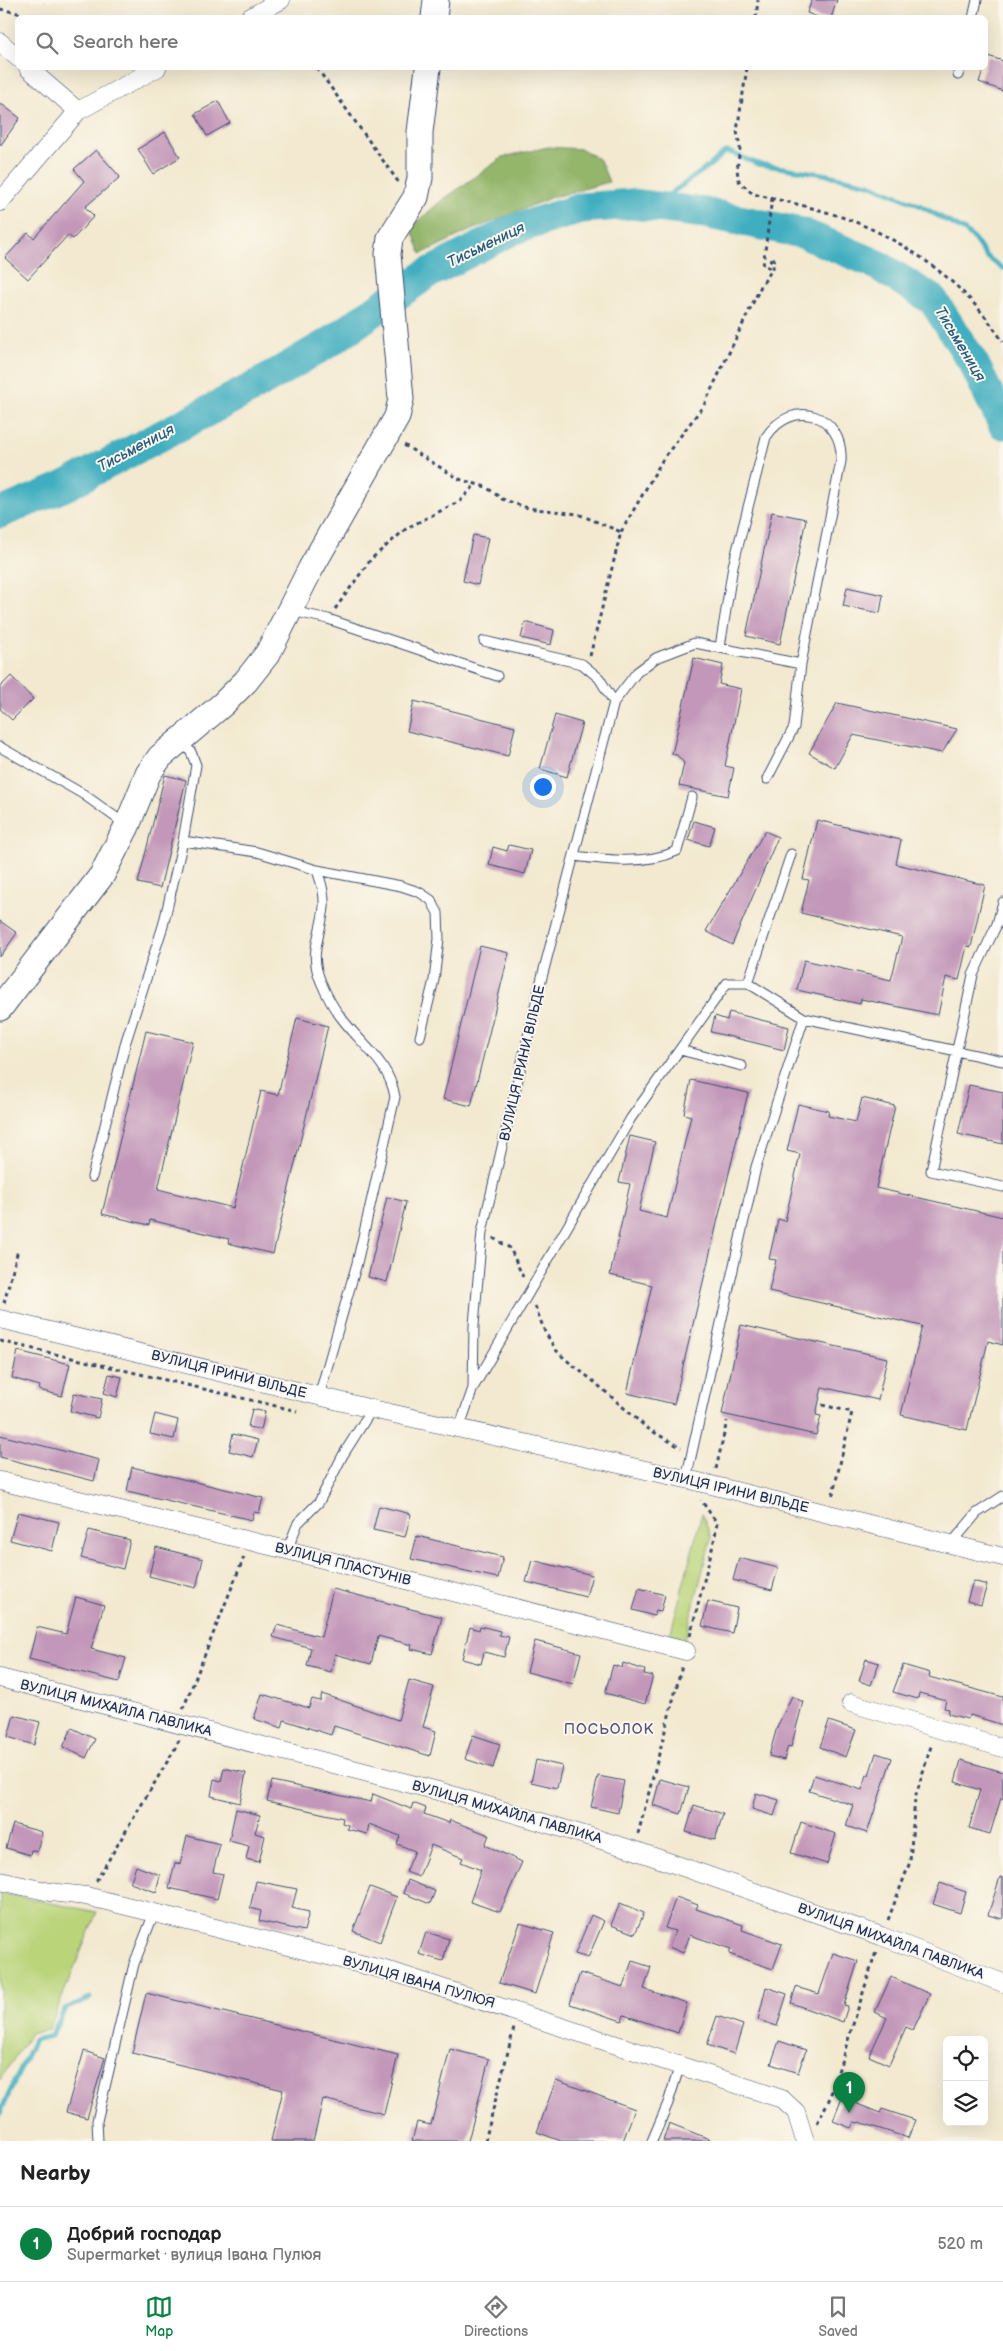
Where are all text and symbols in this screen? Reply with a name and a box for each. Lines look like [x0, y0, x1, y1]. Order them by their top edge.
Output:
search box [15, 15, 988, 70]
icon: search [33, 29, 61, 57]
text: Search here [73, 31, 178, 54]
water label: Тисьмениця [444, 218, 529, 272]
water label: Тисьмениця [930, 303, 990, 386]
water label: Тисьмениця [94, 420, 178, 476]
your location [530, 774, 556, 800]
street label: ВУЛИЦЯ ІРИНИ ВІЛЬДЕ [496, 983, 548, 1143]
street label: ВУЛИЦЯ ІРИНИ ВІЛЬДЕ [150, 1346, 308, 1402]
street label: ВУЛИЦЯ ІРИНИ ВІЛЬДЕ [651, 1464, 811, 1516]
street label: ВУЛИЦЯ ПЛАСТУНІВ [273, 1539, 413, 1589]
street label: ВУЛИЦЯ МИХАЙЛА ПАВЛИКА [18, 1676, 214, 1740]
district label: ПОСЬОЛОК [564, 1720, 654, 1739]
street label: ВУЛИЦЯ МИХАЙЛА ПАВЛИКА [410, 1777, 604, 1847]
street label: ВУЛИЦЯ МИХАЙЛА ПАВЛИКА [796, 1899, 987, 1983]
street label: ВУЛИЦЯ ІВАНА ПУЛЮЯ [341, 1952, 497, 2012]
map controls [943, 2036, 988, 2126]
button: locate [943, 2036, 988, 2081]
pin: 1 [833, 2072, 865, 2113]
button: layers [943, 2081, 988, 2126]
text: Nearby [20, 2161, 90, 2186]
text: Добрий господар [67, 2223, 222, 2246]
text: 1 [33, 2235, 39, 2254]
text: 520 m [937, 2235, 983, 2254]
text: Supermarket · вулиця Івана Пулюя [67, 2246, 321, 2265]
tab: Map [145, 2293, 173, 2340]
tab: Directions [464, 2293, 528, 2340]
tab: Saved [818, 2293, 858, 2340]

